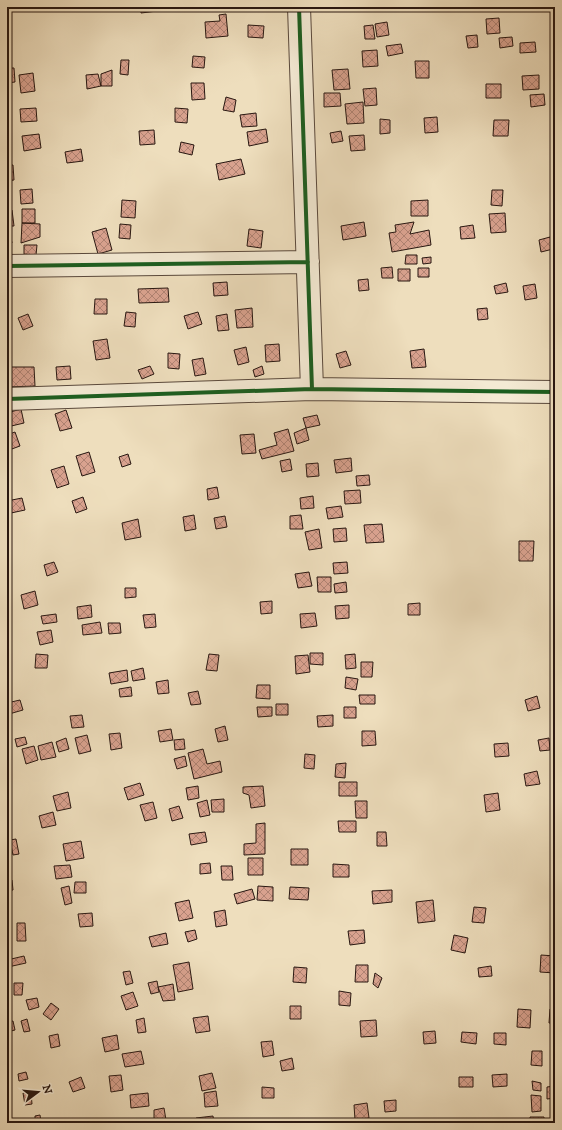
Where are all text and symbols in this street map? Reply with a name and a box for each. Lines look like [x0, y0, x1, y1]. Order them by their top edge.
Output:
north arrow [18, 1072, 58, 1112]
text: N [39, 1083, 55, 1096]

